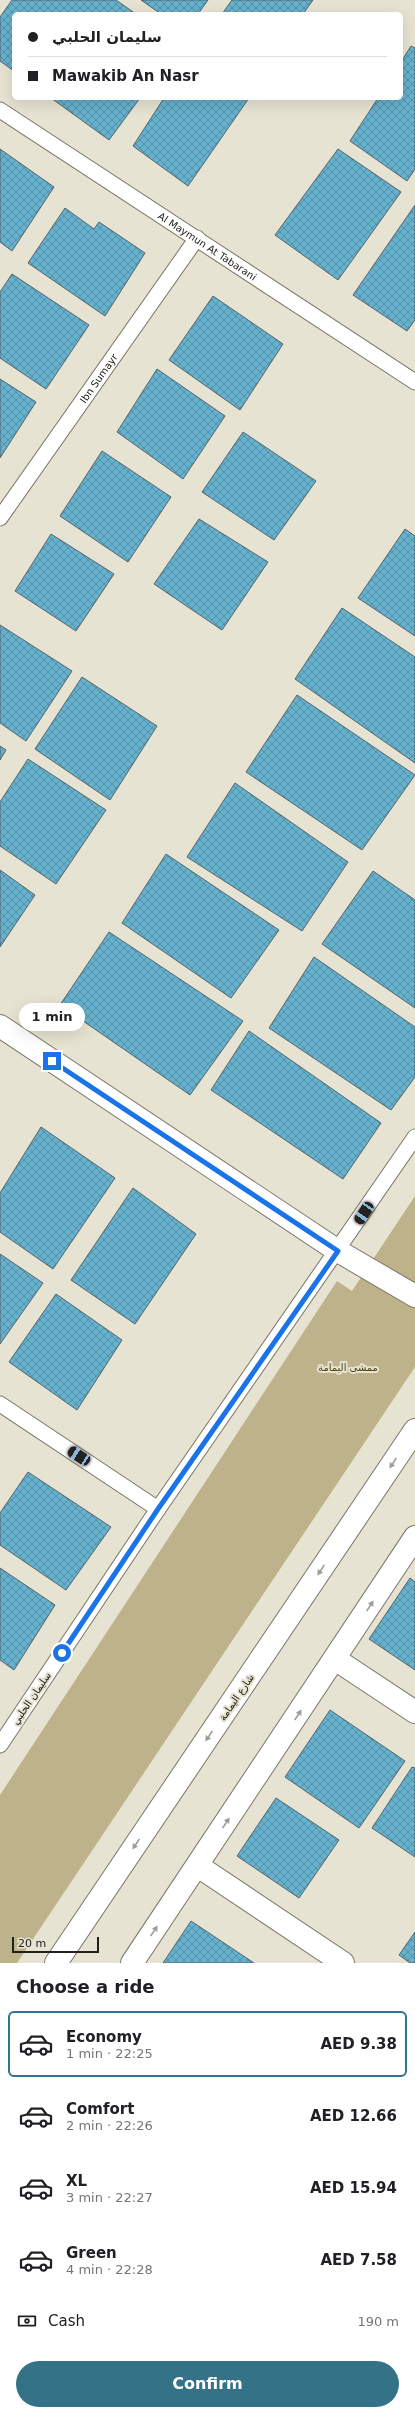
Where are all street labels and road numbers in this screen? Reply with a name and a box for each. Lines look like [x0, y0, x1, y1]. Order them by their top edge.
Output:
street label: Al Maymun At Tabarani [156, 210, 258, 283]
street label: Ibn Sumayr [78, 351, 120, 405]
street label: سليمان الحلبي [10, 1670, 54, 1727]
street label: شارع اليمامة [217, 1672, 257, 1723]

